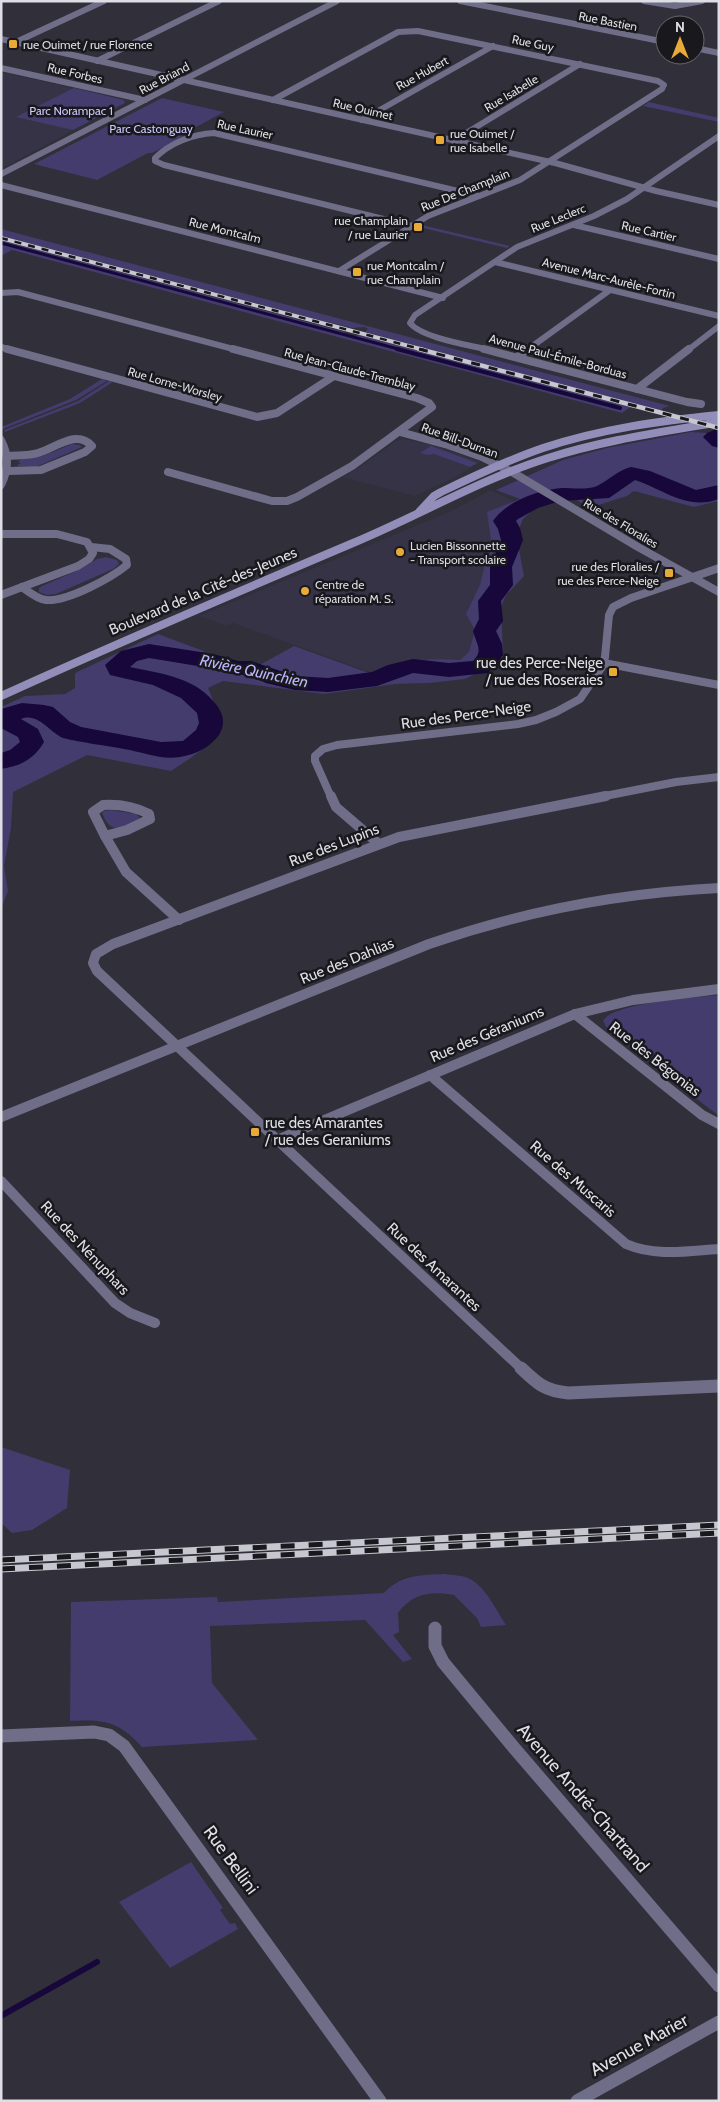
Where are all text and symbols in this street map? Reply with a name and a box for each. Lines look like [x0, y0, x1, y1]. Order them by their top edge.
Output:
street label: Rue Bastien [577, 8, 639, 34]
north arrow [655, 15, 705, 65]
text: N [675, 18, 685, 36]
street label: Rue Guy [511, 31, 555, 55]
place label: rue Ouimet / rue Florence [23, 37, 153, 52]
marker: rue Ouimet / rue Florence [7, 38, 19, 50]
street label: Rue Hubert [393, 53, 451, 93]
street label: Rue Forbes [46, 59, 104, 87]
street label: Rue Briand [136, 59, 192, 97]
street label: Rue Isabelle [481, 71, 541, 115]
street label: Rue Ouimet [332, 95, 394, 123]
park label: Parc Norampac 1 [29, 103, 113, 118]
street label: Rue Laurier [216, 116, 274, 142]
park label: Parc Castonguay [109, 121, 193, 136]
place label: rue Ouimet / rue Isabelle [450, 126, 515, 155]
marker: rue Ouimet / rue Isabelle [434, 134, 446, 146]
street label: Rue De Champlain [418, 165, 512, 215]
street label: Rue Leclerc [528, 200, 588, 236]
place label: rue Champlain / rue Laurier [334, 213, 408, 242]
street label: Rue Montcalm [187, 214, 263, 246]
street label: Rue Cartier [620, 217, 678, 245]
marker: rue Champlain / rue Laurier [412, 221, 424, 233]
street label: Avenue Marc-Aurèle-Fortin [541, 254, 677, 302]
place label: rue Montcalm / rue Champlain [367, 258, 445, 287]
marker: rue Montcalm / rue Champlain [351, 266, 363, 278]
street label: Avenue Paul-Émile-Borduas [487, 330, 629, 382]
street label: Rue Jean-Claude-Tremblay [283, 344, 417, 394]
street label: Rue Lorne-Worsley [126, 363, 224, 405]
street label: Rue Bill-Durnan [420, 419, 501, 461]
street label: Rue des Floralies [581, 495, 661, 551]
place label: Lucien Bissonnette - Transport scolaire [410, 538, 506, 567]
street label: Boulevard de la Cité-des-Jeunes [106, 543, 300, 639]
marker: Lucien Bissonnette - Transport scolaire [394, 546, 406, 558]
place label: rue des Floralies / rue des Perce-Neige [557, 559, 660, 588]
marker: rue des Floralies / rue des Perce-Neige [663, 567, 675, 579]
place label: Centre de réparation M. S. [315, 577, 394, 606]
marker: Centre de réparation M. S. [299, 585, 311, 597]
water label: Rivière Quinchien [198, 650, 310, 692]
place label: rue des Perce-Neige / rue des Roseraies [476, 654, 603, 689]
marker: rue des Perce-Neige / rue des Roseraies [607, 666, 619, 678]
street label: Rue des Perce-Neige [400, 697, 532, 733]
street label: Rue des Lupins [287, 820, 381, 870]
street label: Rue des Dahlias [297, 934, 397, 988]
street label: Rue des Géraniums [427, 1002, 547, 1066]
street label: Rue des Bégonias [606, 1018, 704, 1100]
place label: rue des Amarantes / rue des Geraniums [264, 1114, 391, 1149]
marker: rue des Amarantes / rue des Geraniums [249, 1126, 261, 1138]
street label: Rue des Muscaris [526, 1137, 620, 1221]
street label: Rue des Nénuphars [37, 1197, 133, 1299]
street label: Rue des Amarantes [383, 1219, 485, 1315]
street label: Avenue André-Chartrand [512, 1719, 654, 1877]
street label: Rue Bellini [199, 1821, 263, 1899]
street label: Avenue Marier [586, 2009, 692, 2081]

